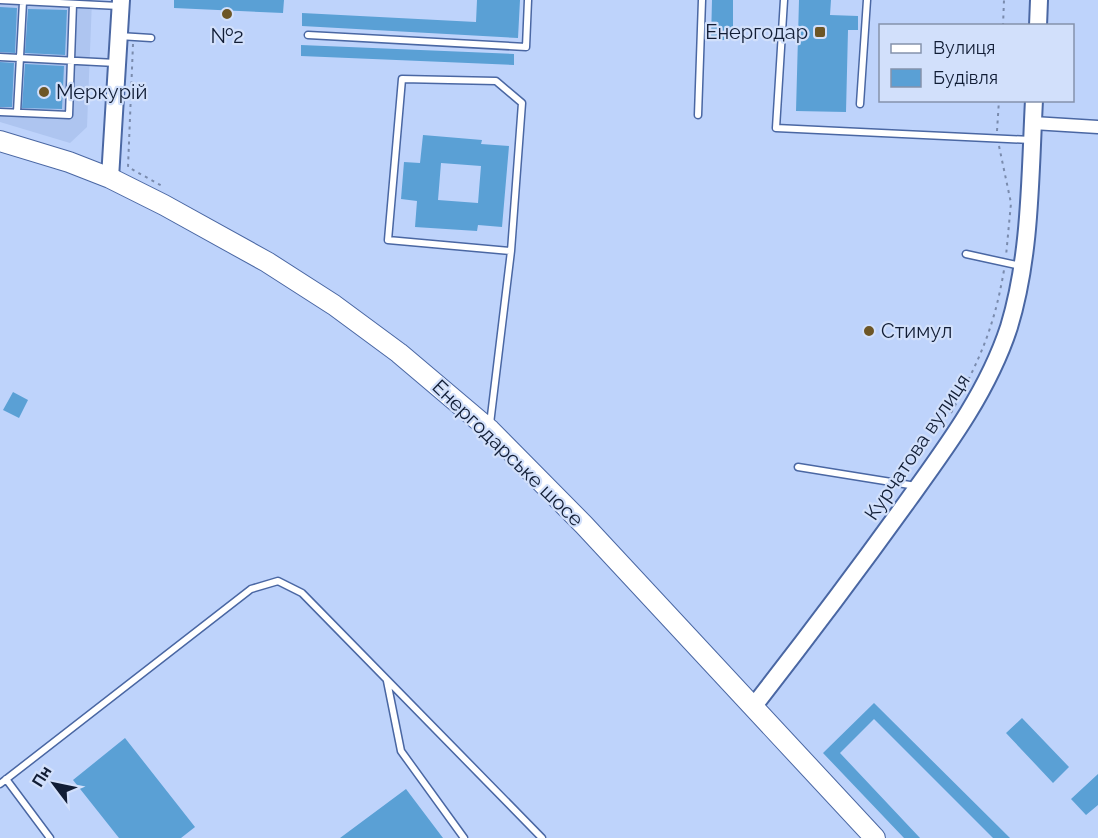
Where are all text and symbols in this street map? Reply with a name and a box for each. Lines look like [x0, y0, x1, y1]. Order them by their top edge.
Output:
marker: №2 [220, 7, 234, 21]
place label: Енергодар [705, 20, 808, 44]
place label: №2 [210, 24, 244, 48]
legend [879, 24, 1074, 102]
marker: Енергодар [813, 25, 827, 39]
text: Вулиця [933, 37, 995, 58]
text: Будівля [933, 67, 998, 88]
place label: Меркурій [56, 80, 147, 104]
marker: Меркурій [37, 85, 51, 99]
place label: Стимул [881, 319, 952, 343]
marker: Стимул [862, 324, 876, 338]
street label: Курчатова вулиця [859, 369, 975, 525]
street label: Енергодарське шосе [428, 375, 589, 531]
north arrow [24, 754, 84, 814]
text: Пн [28, 762, 55, 790]

